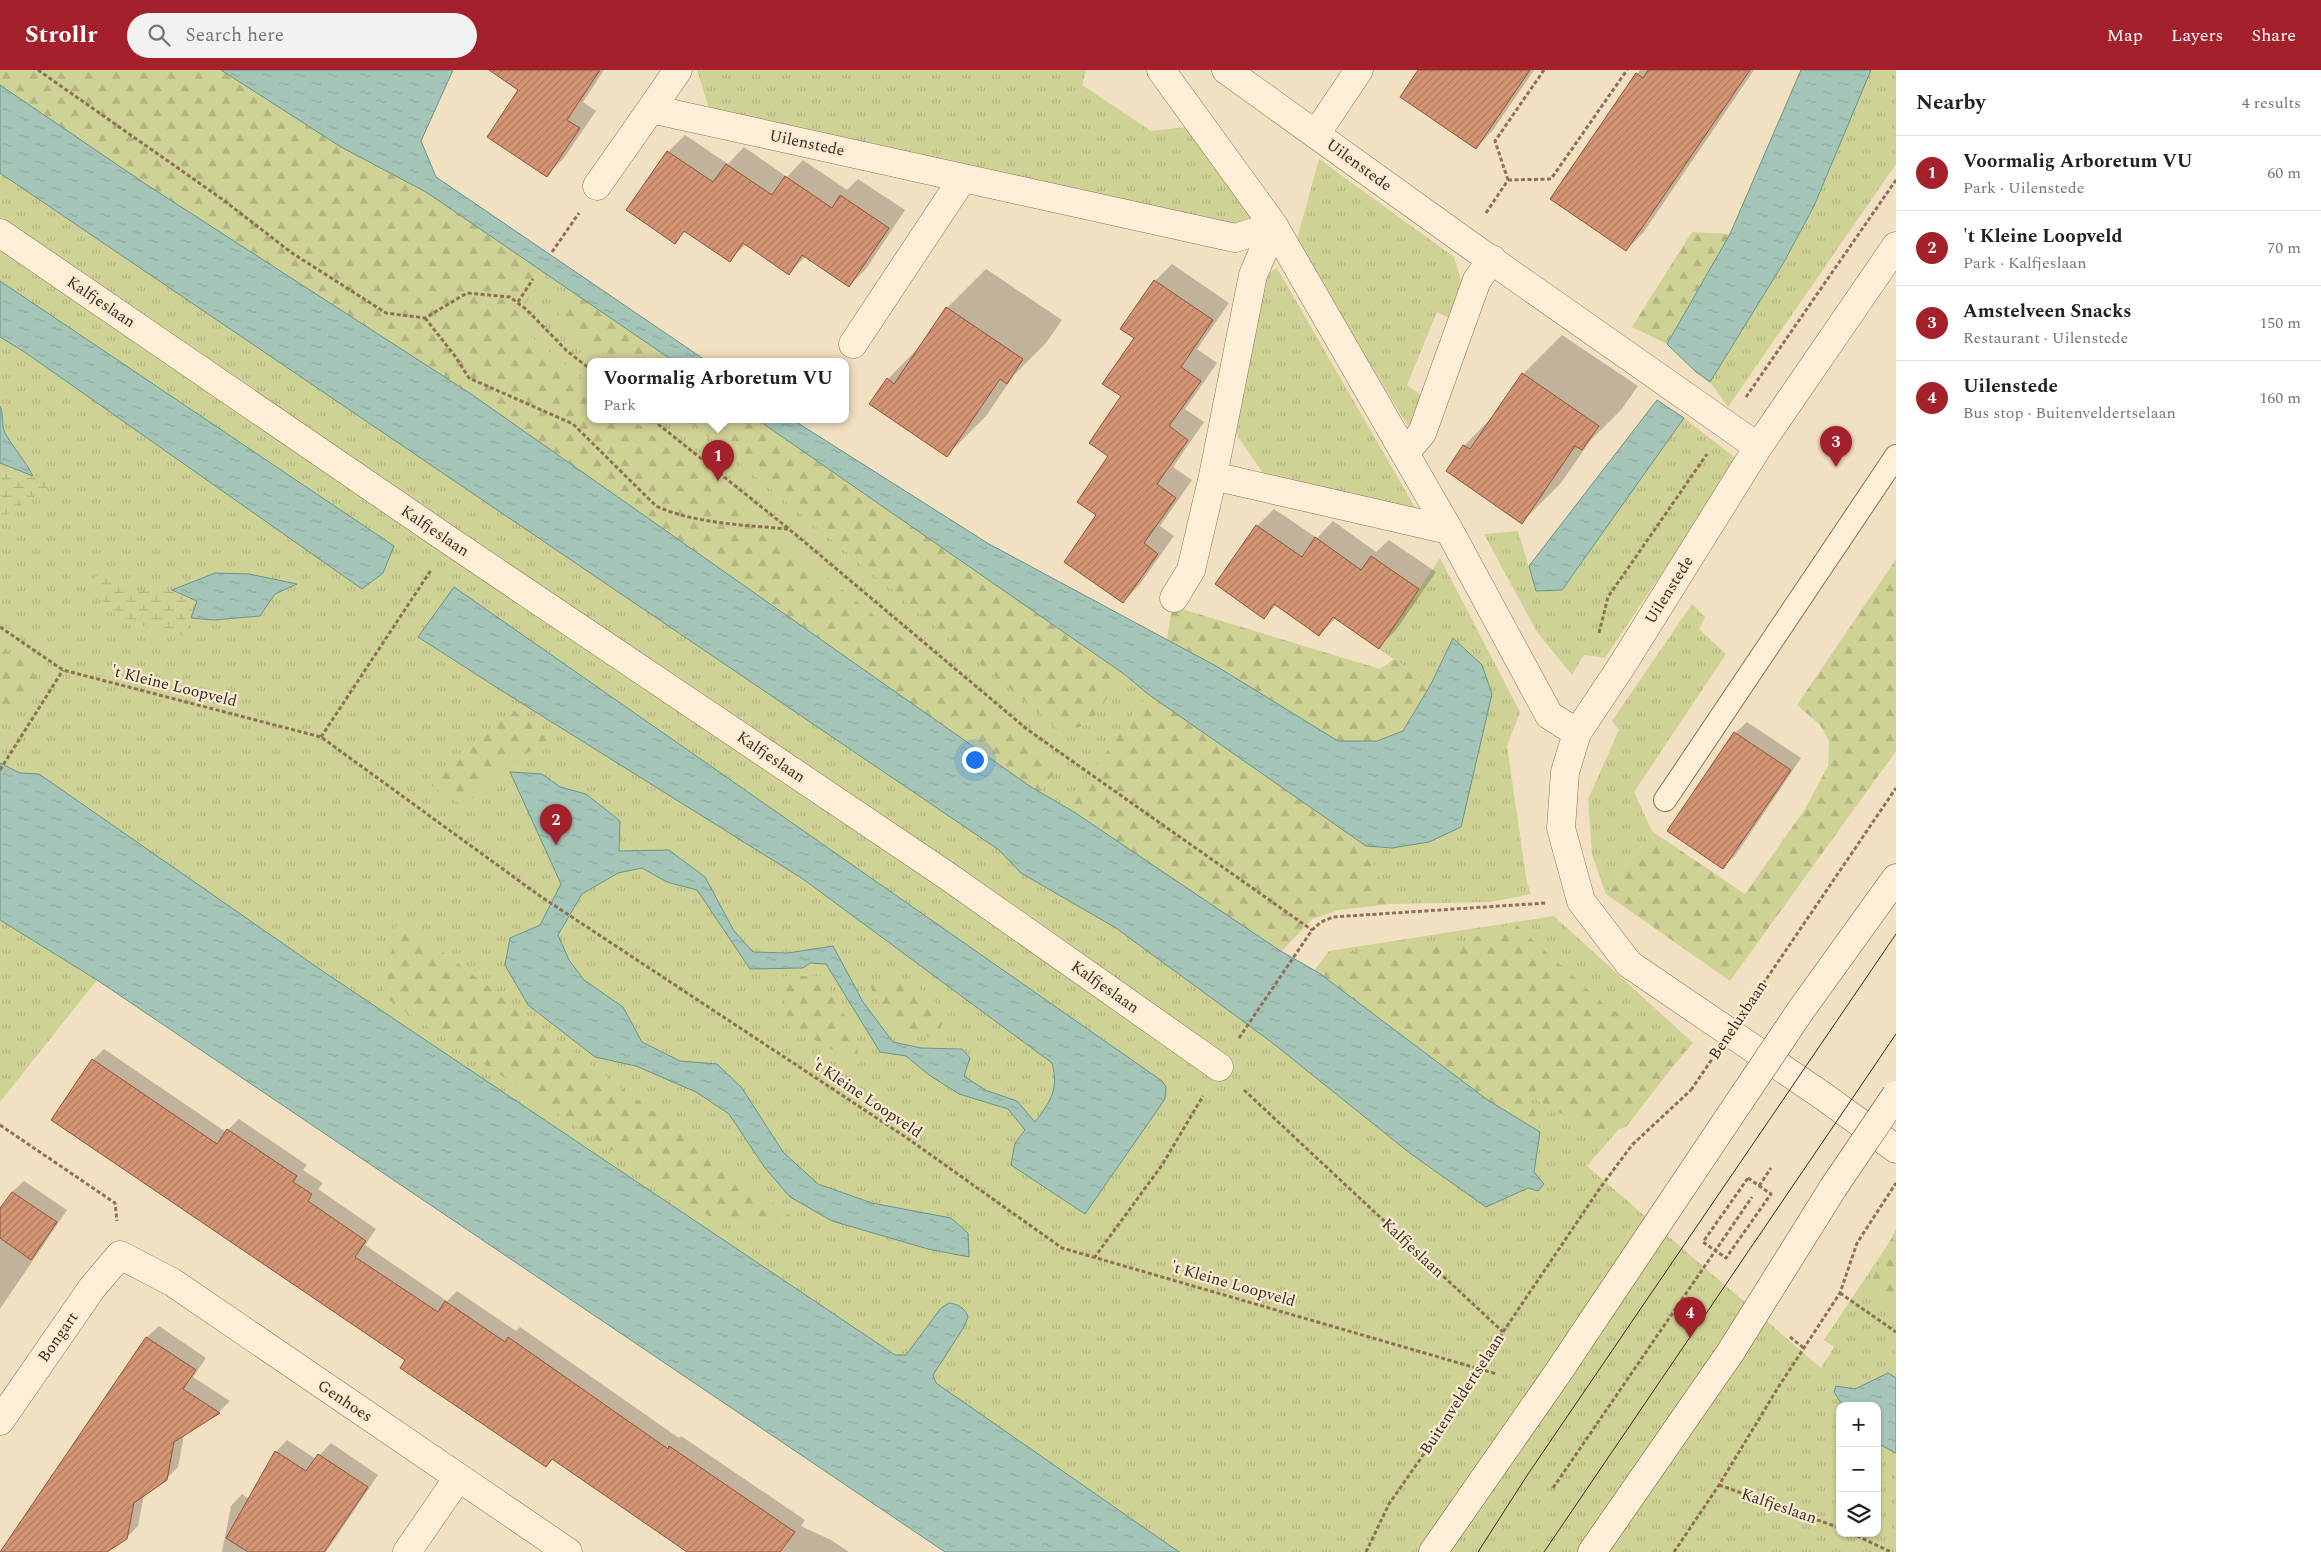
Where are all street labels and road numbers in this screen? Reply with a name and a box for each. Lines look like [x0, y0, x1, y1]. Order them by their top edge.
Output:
street label: Uilenstede [767, 123, 847, 163]
street label: Uilenstede [1321, 133, 1397, 197]
street label: Kalfjeslaan [62, 270, 140, 334]
street label: Kalfjeslaan [396, 499, 474, 563]
street label: Uilenstede [1639, 551, 1699, 629]
street label: 't Kleine Loopveld [109, 659, 240, 713]
street label: Kalfjeslaan [732, 725, 810, 789]
street label: Kalfjeslaan [1066, 955, 1144, 1019]
street label: Beneluxbaan [1703, 976, 1773, 1064]
street label: 't Kleine Loopveld [807, 1052, 927, 1144]
street label: Kalfjeslaan [1376, 1212, 1450, 1284]
street label: 't Kleine Loopveld [1168, 1255, 1298, 1313]
street label: Bongart [32, 1307, 84, 1367]
street label: Buitenveldertselaan [1414, 1329, 1510, 1459]
street label: Genhoes [313, 1374, 377, 1428]
street label: Kalfjeslaan [1738, 1482, 1820, 1530]

